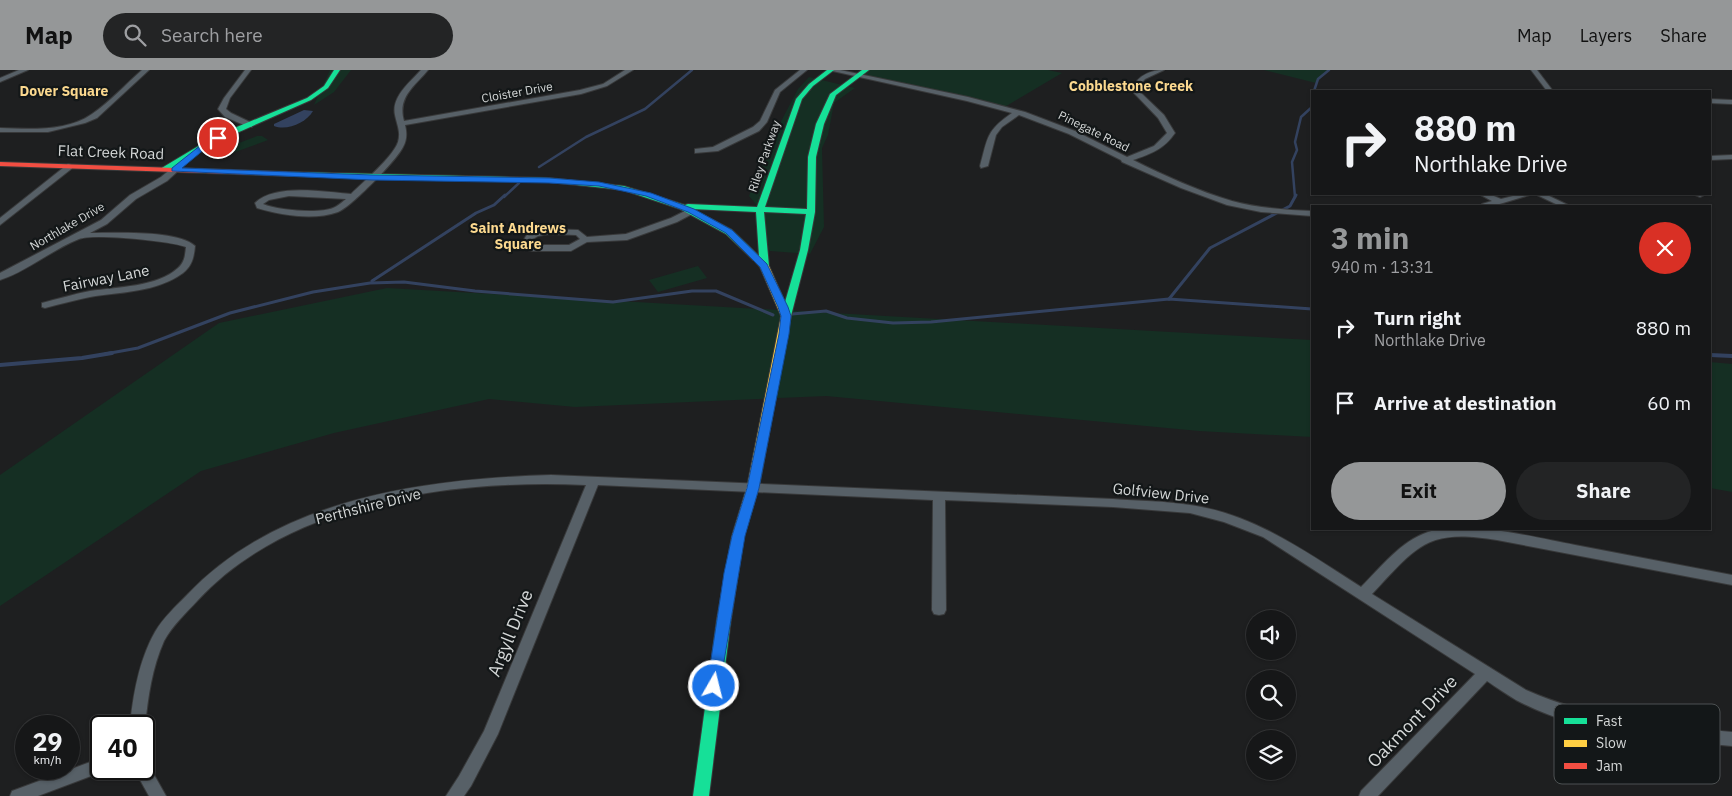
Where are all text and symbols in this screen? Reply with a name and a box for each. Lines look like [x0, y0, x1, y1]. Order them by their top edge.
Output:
search box [103, 13, 453, 58]
text: Map [25, 19, 73, 51]
icon: search [121, 21, 149, 49]
text: Search here [161, 23, 263, 47]
text: Map [1517, 24, 1552, 47]
text: Layers [1580, 24, 1632, 47]
text: Share [1660, 24, 1707, 47]
district label: Cobblestone Creek [1069, 77, 1194, 95]
street label: Cloister Drive [480, 78, 554, 106]
district label: Dover Square [20, 82, 109, 100]
text: 880 m [1414, 105, 1517, 151]
street label: Pinegate Road [1056, 107, 1132, 155]
icon: right [1331, 110, 1396, 175]
pin [197, 117, 239, 159]
street label: Riley Parkway [745, 118, 783, 194]
icon: arrive [204, 124, 232, 152]
street label: Flat Creek Road [57, 141, 165, 163]
text: Northlake Drive [1414, 149, 1568, 178]
street label: Northlake Drive [27, 198, 107, 253]
text: 3 min [1331, 218, 1409, 257]
district label: Saint Andrews Square [470, 219, 566, 253]
button: close [1639, 222, 1691, 274]
text: 940 m · 13:31 [1331, 257, 1433, 277]
street label: Fairway Lane [61, 260, 151, 296]
text: Turn right [1374, 306, 1461, 330]
icon: right [1331, 314, 1359, 342]
text: 880 m [1636, 316, 1691, 340]
text: Northlake Drive [1374, 330, 1486, 350]
icon: arrive [1331, 389, 1359, 417]
text: Arrive at destination [1374, 391, 1557, 415]
text: 60 m [1647, 391, 1691, 415]
button: Exit [1331, 462, 1506, 520]
button: Share [1516, 462, 1691, 520]
street label: Golfview Drive [1112, 478, 1210, 508]
street label: Perthshire Drive [313, 484, 423, 528]
street label: Argyll Drive [482, 586, 538, 680]
map controls [1246, 610, 1296, 780]
button: sound [1246, 610, 1296, 660]
position arrow [687, 659, 739, 711]
button: search [1246, 670, 1296, 720]
street label: Oakmont Drive [1362, 670, 1462, 772]
legend [1554, 704, 1720, 784]
text: Fast [1596, 712, 1622, 730]
speed limit sign: 40 [90, 715, 155, 780]
text: 29 [32, 725, 63, 758]
button: layers [1246, 730, 1296, 780]
text: Slow [1596, 734, 1627, 752]
text: km/h [33, 752, 62, 767]
text: Jam [1596, 757, 1623, 775]

